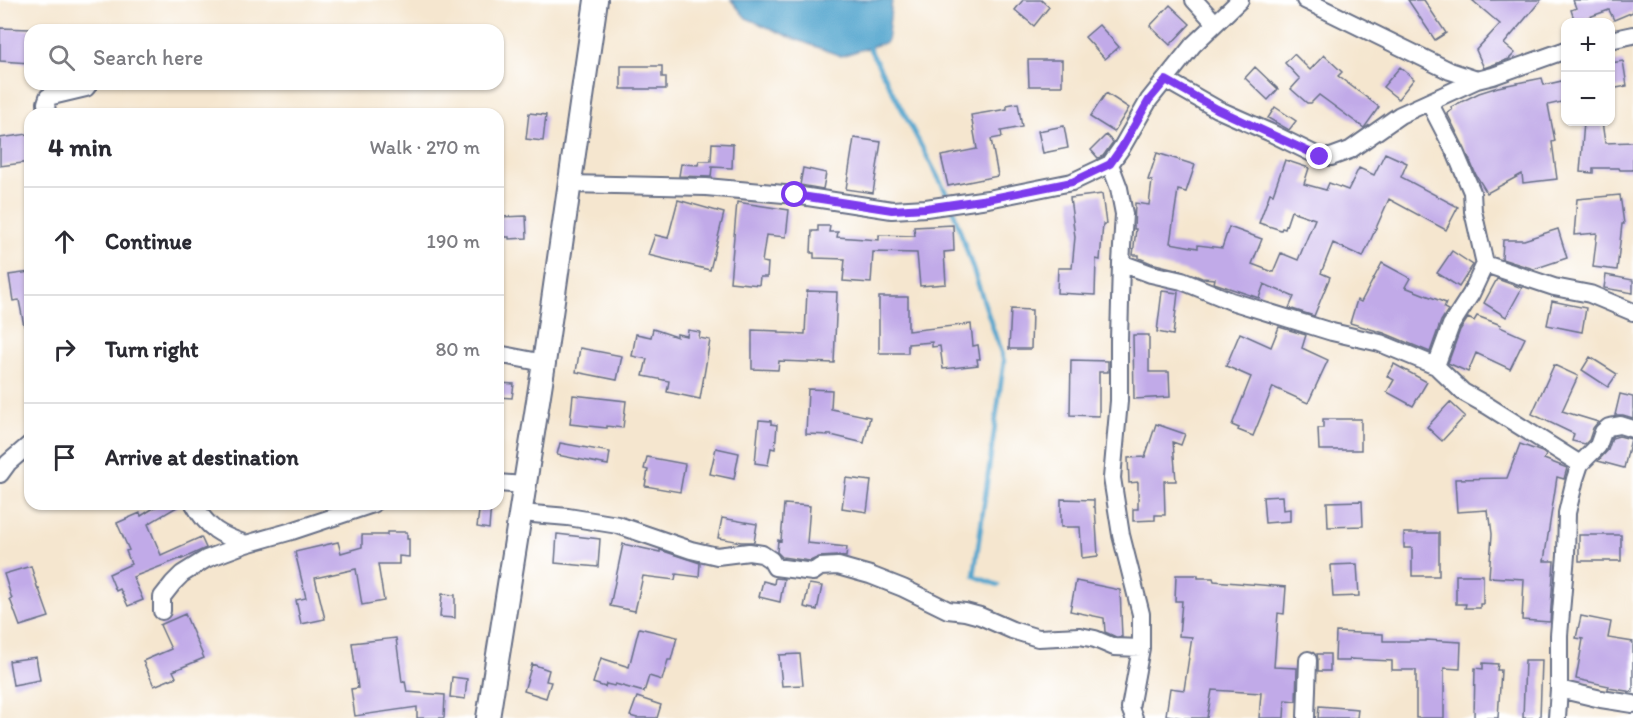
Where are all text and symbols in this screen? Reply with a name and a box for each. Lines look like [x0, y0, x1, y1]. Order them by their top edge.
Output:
map controls [1561, 18, 1615, 126]
button: + [1561, 18, 1615, 72]
search box [24, 24, 504, 90]
icon: search [45, 41, 78, 74]
text: Search here [93, 44, 203, 71]
button: − [1561, 72, 1615, 126]
text: 4 min [48, 131, 112, 163]
text: Walk · 270 m [369, 135, 480, 159]
route end [1306, 143, 1332, 169]
route start [781, 181, 807, 207]
icon: ahead [48, 225, 81, 258]
text: Continue [105, 228, 192, 255]
text: 190 m [427, 229, 480, 253]
icon: right [48, 333, 81, 366]
text: Turn right [105, 336, 199, 363]
text: 80 m [435, 337, 480, 361]
icon: arrive [48, 441, 81, 474]
text: Arrive at destination [105, 444, 299, 471]

